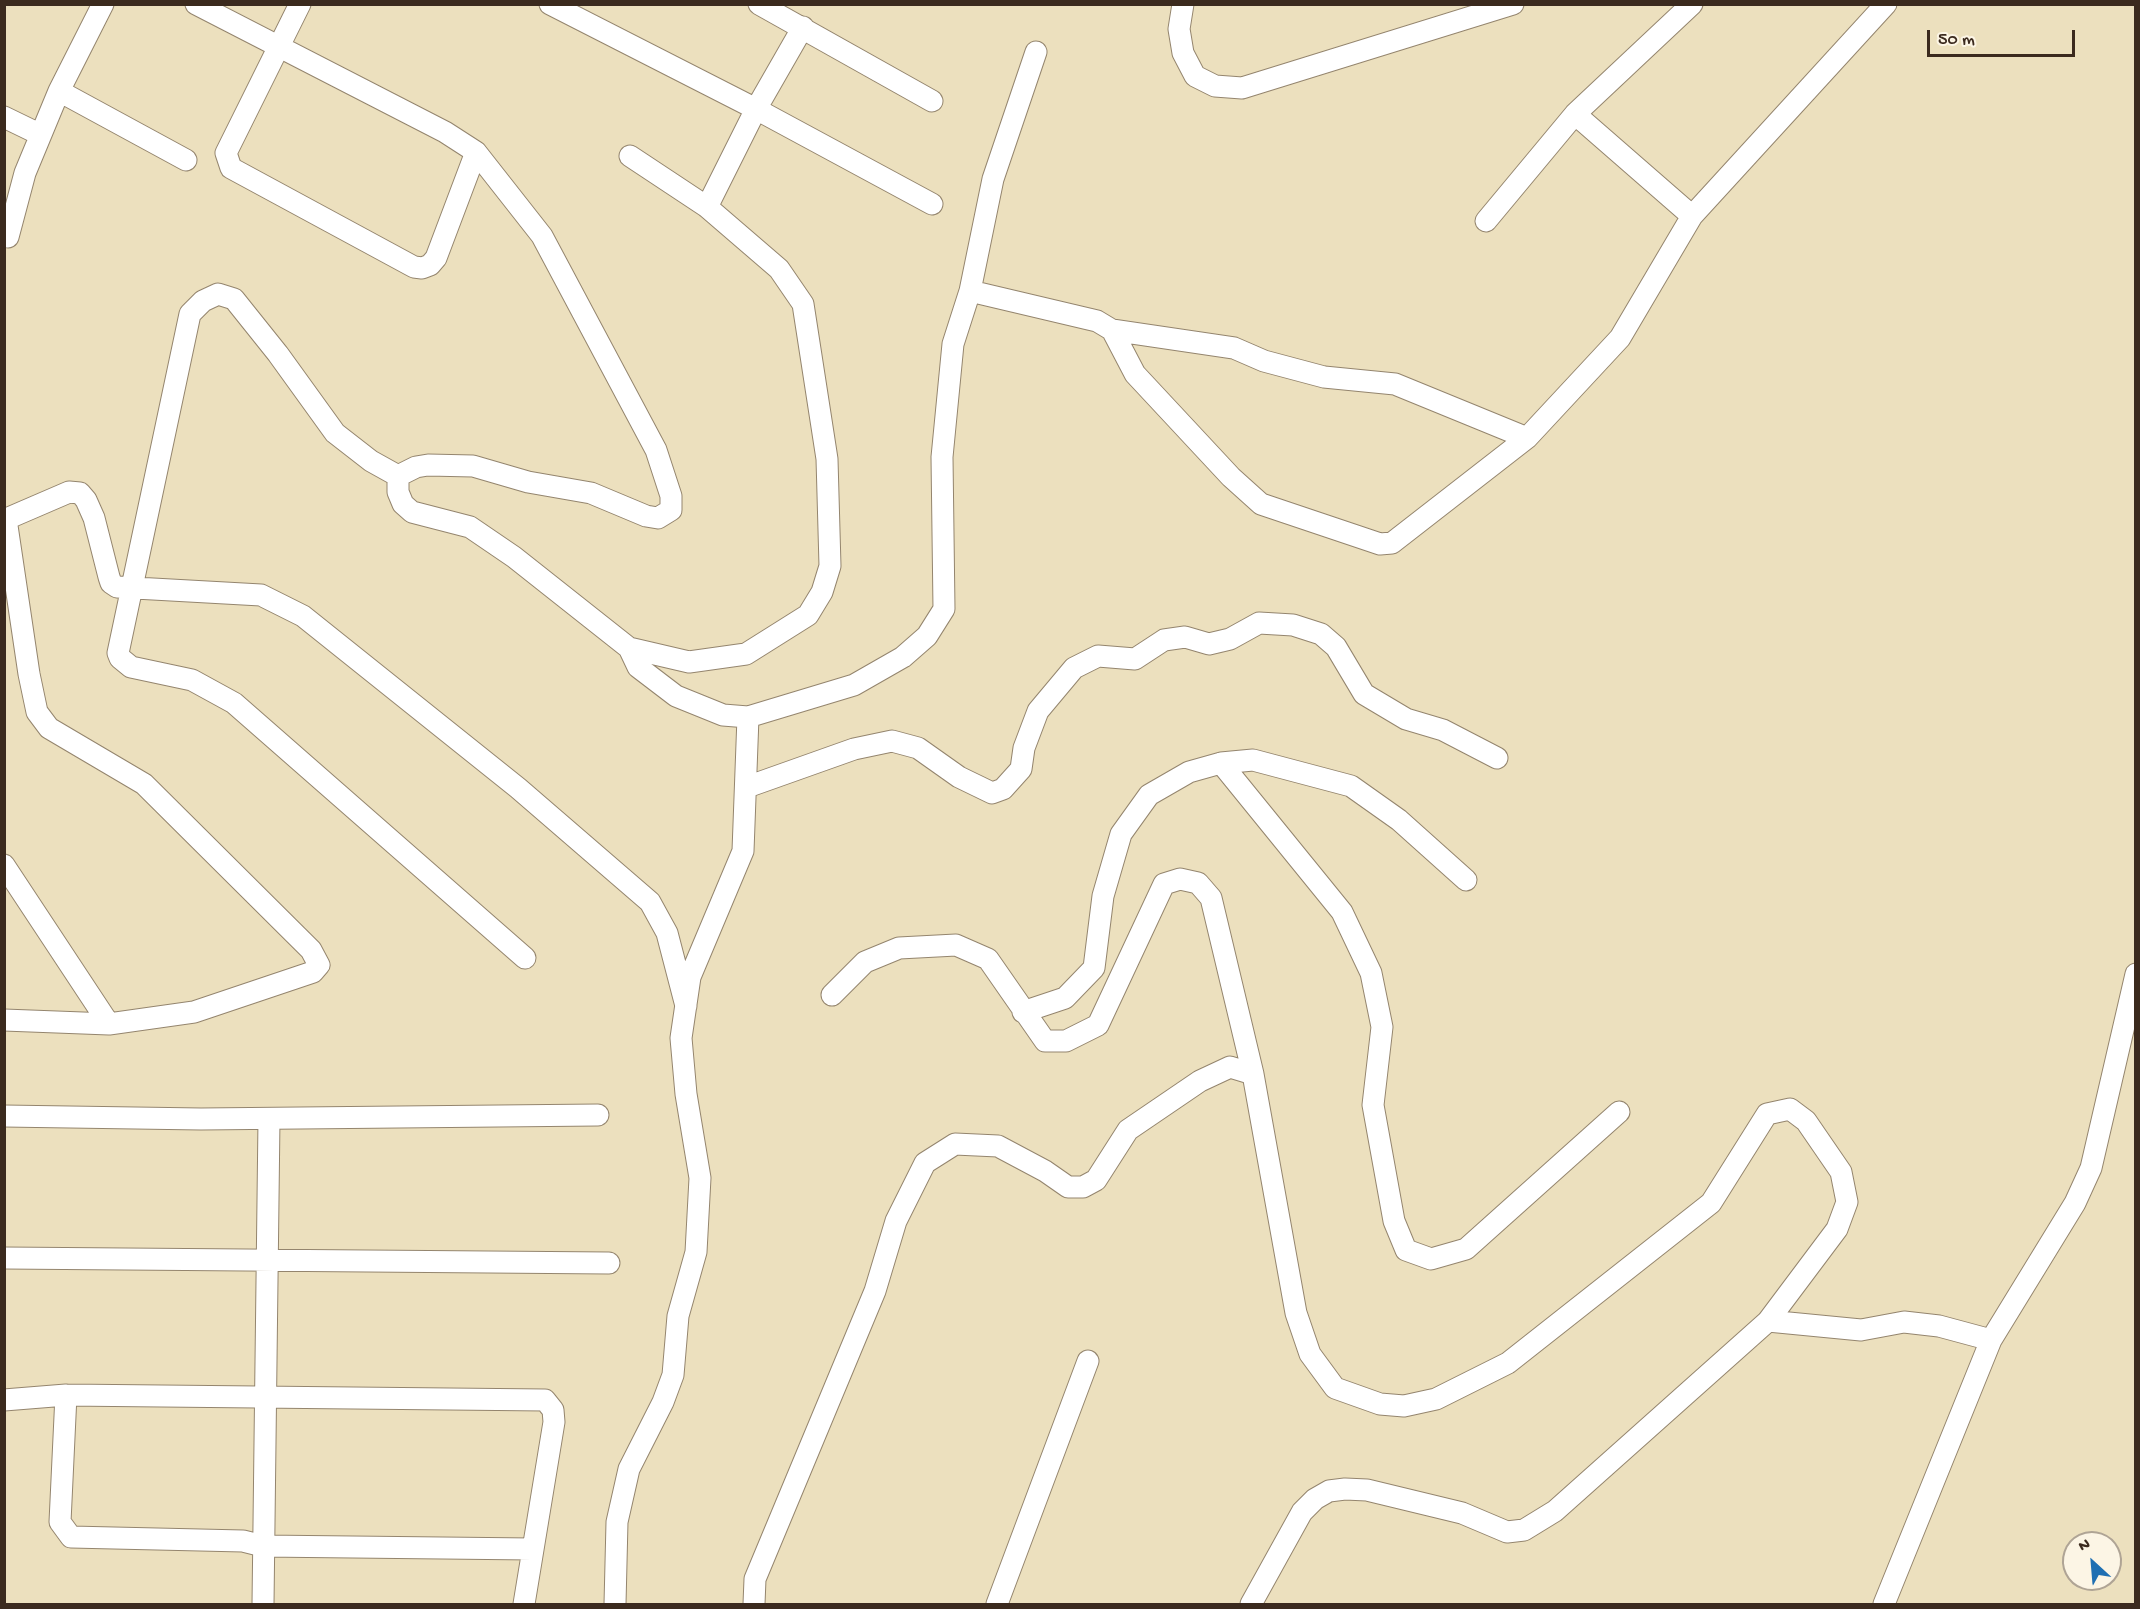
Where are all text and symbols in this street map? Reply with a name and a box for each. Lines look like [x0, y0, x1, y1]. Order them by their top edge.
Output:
scale bar [1930, 18, 2078, 56]
text: 50 m [1938, 30, 1975, 51]
north arrow [2062, 1531, 2122, 1591]
text: N [2076, 1535, 2094, 1557]

